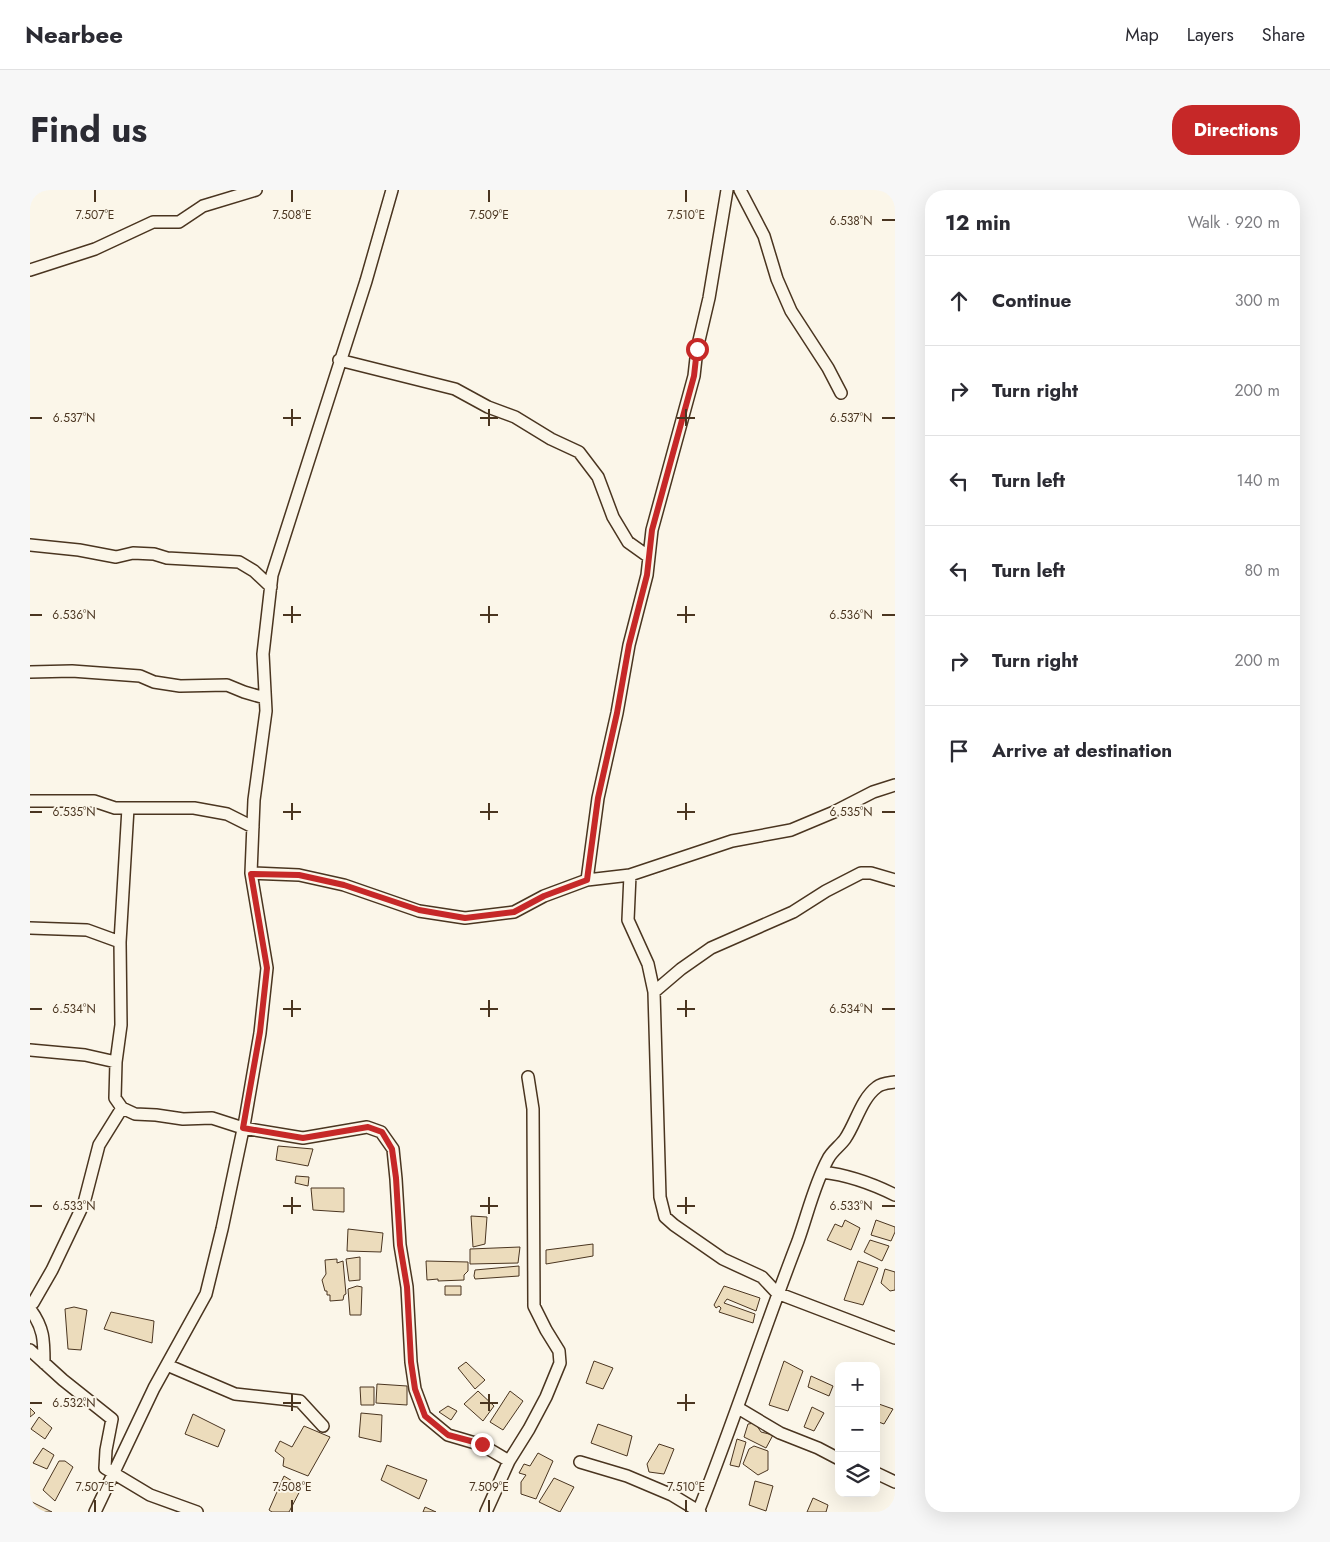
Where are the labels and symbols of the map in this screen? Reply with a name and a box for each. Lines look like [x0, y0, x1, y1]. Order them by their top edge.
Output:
text: 7.507°E [76, 206, 114, 224]
text: 7.508°E [272, 206, 312, 224]
text: 7.509°E [469, 206, 509, 224]
text: 7.510°E [667, 206, 705, 224]
text: 6.538°N [829, 212, 873, 230]
route start [686, 338, 709, 361]
text: 6.537°N [53, 409, 95, 427]
text: 6.537°N [830, 409, 872, 427]
text: 6.536°N [52, 606, 96, 624]
text: 6.536°N [829, 606, 873, 624]
text: 6.535°N [52, 803, 96, 821]
text: 6.535°N [829, 803, 873, 821]
text: 6.534°N [52, 1000, 96, 1018]
text: 6.534°N [829, 1000, 873, 1018]
text: 6.533°N [52, 1197, 96, 1215]
text: 6.533°N [829, 1197, 873, 1215]
text: 6.532°N [52, 1394, 96, 1412]
route end [471, 1433, 494, 1456]
text: 7.507°E [76, 1478, 114, 1496]
text: 7.508°E [272, 1478, 312, 1496]
text: 7.509°E [469, 1478, 509, 1496]
text: 7.510°E [667, 1478, 705, 1496]

